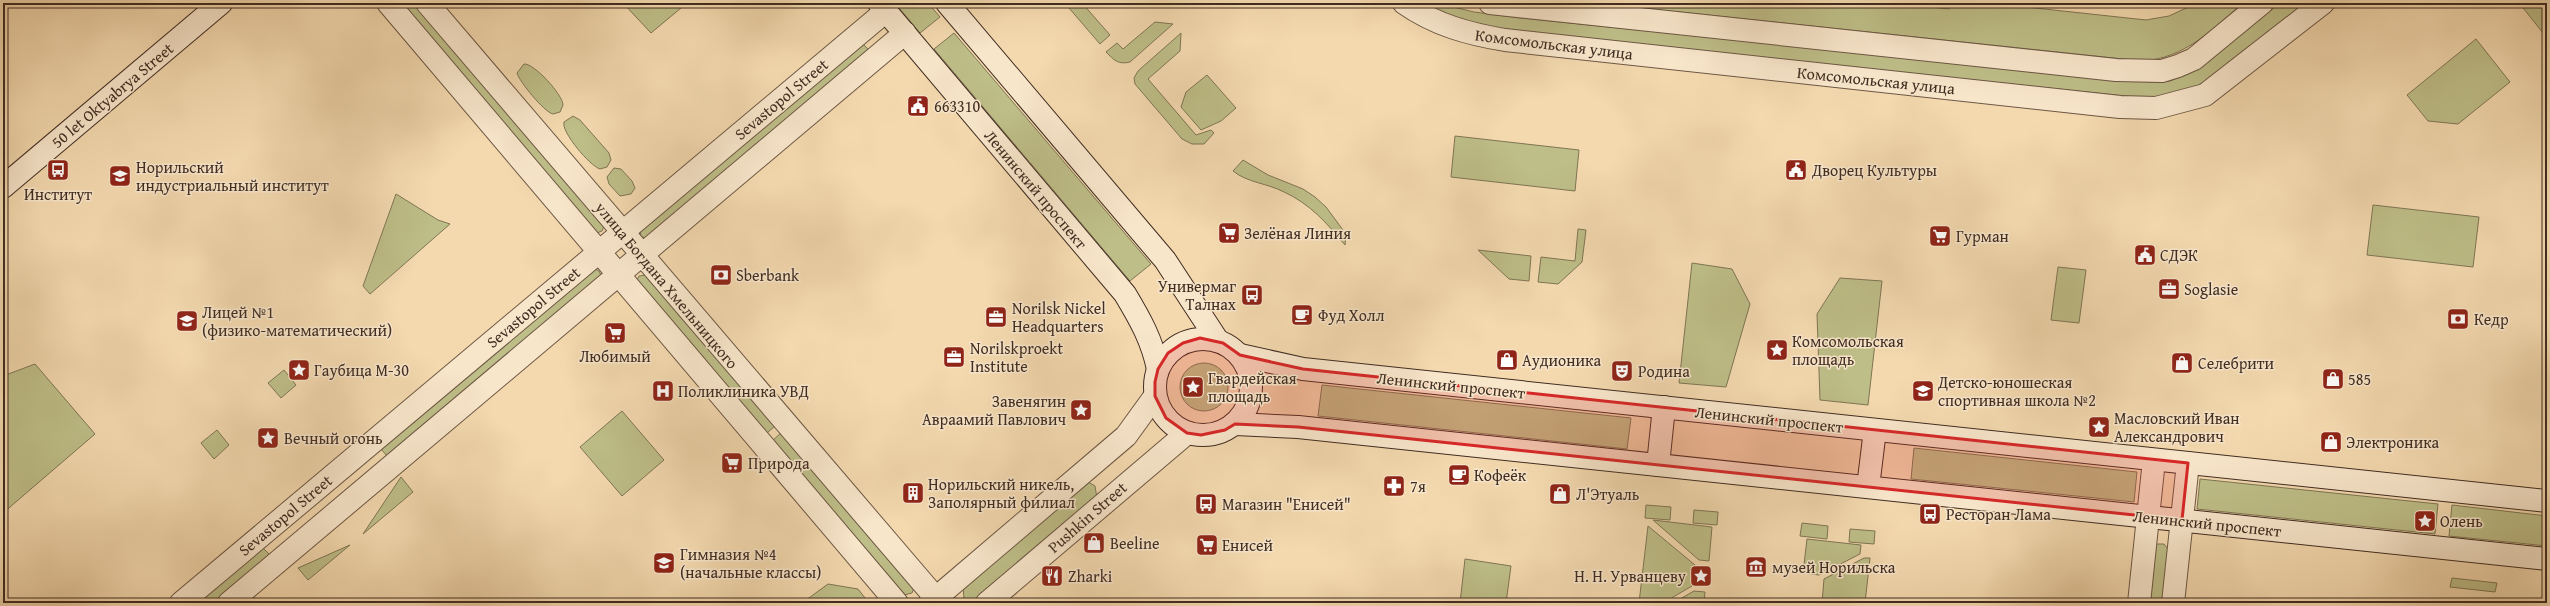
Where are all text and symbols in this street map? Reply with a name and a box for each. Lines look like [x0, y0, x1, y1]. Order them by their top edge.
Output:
street label: Комсомольская улица [1474, 22, 1635, 66]
street label: 50 let Oktyabrya Street [46, 36, 179, 153]
street label: Sevastopol Street [729, 52, 833, 145]
street label: Комсомольская улица [1796, 60, 1956, 100]
public building icon: 663310 [905, 93, 931, 119]
place label: 663310 [934, 94, 981, 118]
street label: Ленинский проспект [979, 124, 1093, 254]
place label: Норильский индустриальный институт [136, 155, 329, 197]
bus stop icon: Институт [45, 157, 71, 183]
public building icon: Дворец Культуры [1783, 157, 1809, 183]
place label: Дворец Культуры [1811, 158, 1937, 182]
school or university icon: Норильский индустриальный институт [107, 163, 133, 189]
place label: Институт [24, 182, 92, 206]
street label: улица Богдана Хмельницкого [589, 195, 744, 374]
supermarket icon: Зелёная Линия [1216, 220, 1242, 246]
place label: Зелёная Линия [1244, 221, 1351, 245]
supermarket icon: Гурман [1927, 223, 1953, 249]
place label: Гурман [1956, 224, 2009, 248]
public building icon: СДЭК [2132, 242, 2158, 268]
place label: СДЭК [2160, 243, 2198, 267]
street label: Sevastopol Street [481, 260, 585, 353]
bank icon: Sberbank [708, 262, 734, 288]
place label: Sberbank [736, 263, 800, 287]
place label: Универмаг Талнах [1158, 274, 1237, 316]
office icon: Soglasie [2156, 276, 2182, 302]
place label: Soglasie [2184, 277, 2238, 301]
bus stop icon: Универмаг Талнах [1239, 282, 1265, 308]
place label: Norilsk Nickel Headquarters [1012, 296, 1106, 338]
place label: Лицей №1 (физико-математический) [202, 300, 392, 342]
cafe icon: Фуд Холл [1289, 302, 1315, 328]
place label: Фуд Холл [1318, 303, 1385, 327]
office icon: Norilsk Nickel Headquarters [983, 304, 1009, 330]
bank icon: Кедр [2445, 306, 2471, 332]
place label: Кедр [2474, 307, 2509, 331]
school or university icon: Лицей №1 (физико-математический) [174, 308, 200, 334]
supermarket icon: Любимый [602, 320, 628, 346]
place label: Комсомольская площадь [1792, 329, 1904, 371]
place label: Norilskproekt Institute [970, 336, 1063, 378]
place icon: Комсомольская площадь [1764, 337, 1790, 363]
place label: Любимый [579, 344, 651, 368]
office icon: Norilskproekt Institute [941, 344, 967, 370]
shop icon: Аудионика [1494, 347, 1520, 373]
place label: Аудионика [1522, 348, 1601, 372]
shop icon: Селебрити [2169, 350, 2195, 376]
place label: Селебрити [2198, 351, 2275, 375]
place icon: Гаубица М-30 [286, 357, 312, 383]
place label: Гаубица М-30 [314, 358, 409, 382]
theatre icon: Родина [1609, 358, 1635, 384]
place label: Родина [1638, 359, 1690, 383]
street label: Ленинский проспект [1375, 365, 1527, 405]
place label: Гвардейская площадь [1208, 366, 1297, 408]
shop icon: 585 [2320, 366, 2346, 392]
place label: 585 [2348, 367, 2371, 391]
place label: Детско-юношеская спортивная школа №2 [1937, 370, 2096, 412]
place icon: Гвардейская площадь [1180, 374, 1206, 400]
hospital icon: Поликлиника УВД [650, 378, 676, 404]
school or university icon: Детско-юношеская спортивная школа №2 [1910, 378, 1936, 404]
place label: Поликлиника УВД [678, 379, 809, 403]
place label: Завенягин Авраамий Павлович [922, 389, 1066, 431]
place icon: Завенягин Авраамий Павлович [1068, 397, 1094, 423]
street label: Ленинский проспект [1693, 399, 1845, 439]
place label: Масловский Иван Александрович [2114, 406, 2240, 448]
place icon: Масловский Иван Александрович [2086, 414, 2112, 440]
place icon: Вечный огонь [255, 425, 281, 451]
place label: Вечный огонь [284, 426, 383, 450]
shop icon: Электроника [2318, 429, 2344, 455]
place label: Электроника [2346, 430, 2440, 454]
supermarket icon: Природа [719, 450, 745, 476]
place label: Природа [748, 451, 810, 475]
cafe icon: Кофеёк [1446, 462, 1472, 488]
place label: Кофеёк [1474, 463, 1527, 487]
street label: Sevastopol Street [233, 468, 337, 561]
place label: Норильский никель, Заполярный филиал [928, 472, 1075, 514]
pharmacy icon: 7я [1381, 473, 1407, 499]
place label: 7я [1410, 474, 1426, 498]
street label: Pushkin Street [1042, 476, 1132, 558]
building icon: Норильский никель, Заполярный филиал [900, 480, 926, 506]
shop icon: Л'Этуаль [1547, 481, 1573, 507]
place label: Л'Этуаль [1576, 482, 1640, 506]
bus stop icon: Магазин "Енисей" [1193, 491, 1219, 517]
place label: Магазин "Енисей" [1222, 492, 1351, 516]
bus stop icon: Ресторан Лама [1917, 501, 1943, 527]
place label: Ресторан Лама [1946, 502, 2051, 526]
street label: Ленинский проспект [2131, 503, 2283, 543]
place icon: Олень [2412, 508, 2438, 534]
place label: Олень [2440, 509, 2483, 533]
shop icon: Beeline [1081, 530, 1107, 556]
place label: Beeline [1110, 531, 1160, 555]
supermarket icon: Енисей [1194, 532, 1220, 558]
place label: Енисей [1222, 533, 1273, 557]
place label: Гимназия №4 (начальные классы) [680, 542, 821, 584]
school or university icon: Гимназия №4 (начальные классы) [651, 550, 677, 576]
museum icon: музей Норильска [1743, 554, 1769, 580]
place label: музей Норильска [1772, 555, 1896, 579]
restaurant icon: Zharki [1039, 563, 1065, 589]
place icon: Н. Н. Урванцеву [1688, 563, 1714, 589]
place label: Zharki [1068, 564, 1113, 588]
place label: Н. Н. Урванцеву [1574, 564, 1686, 588]

